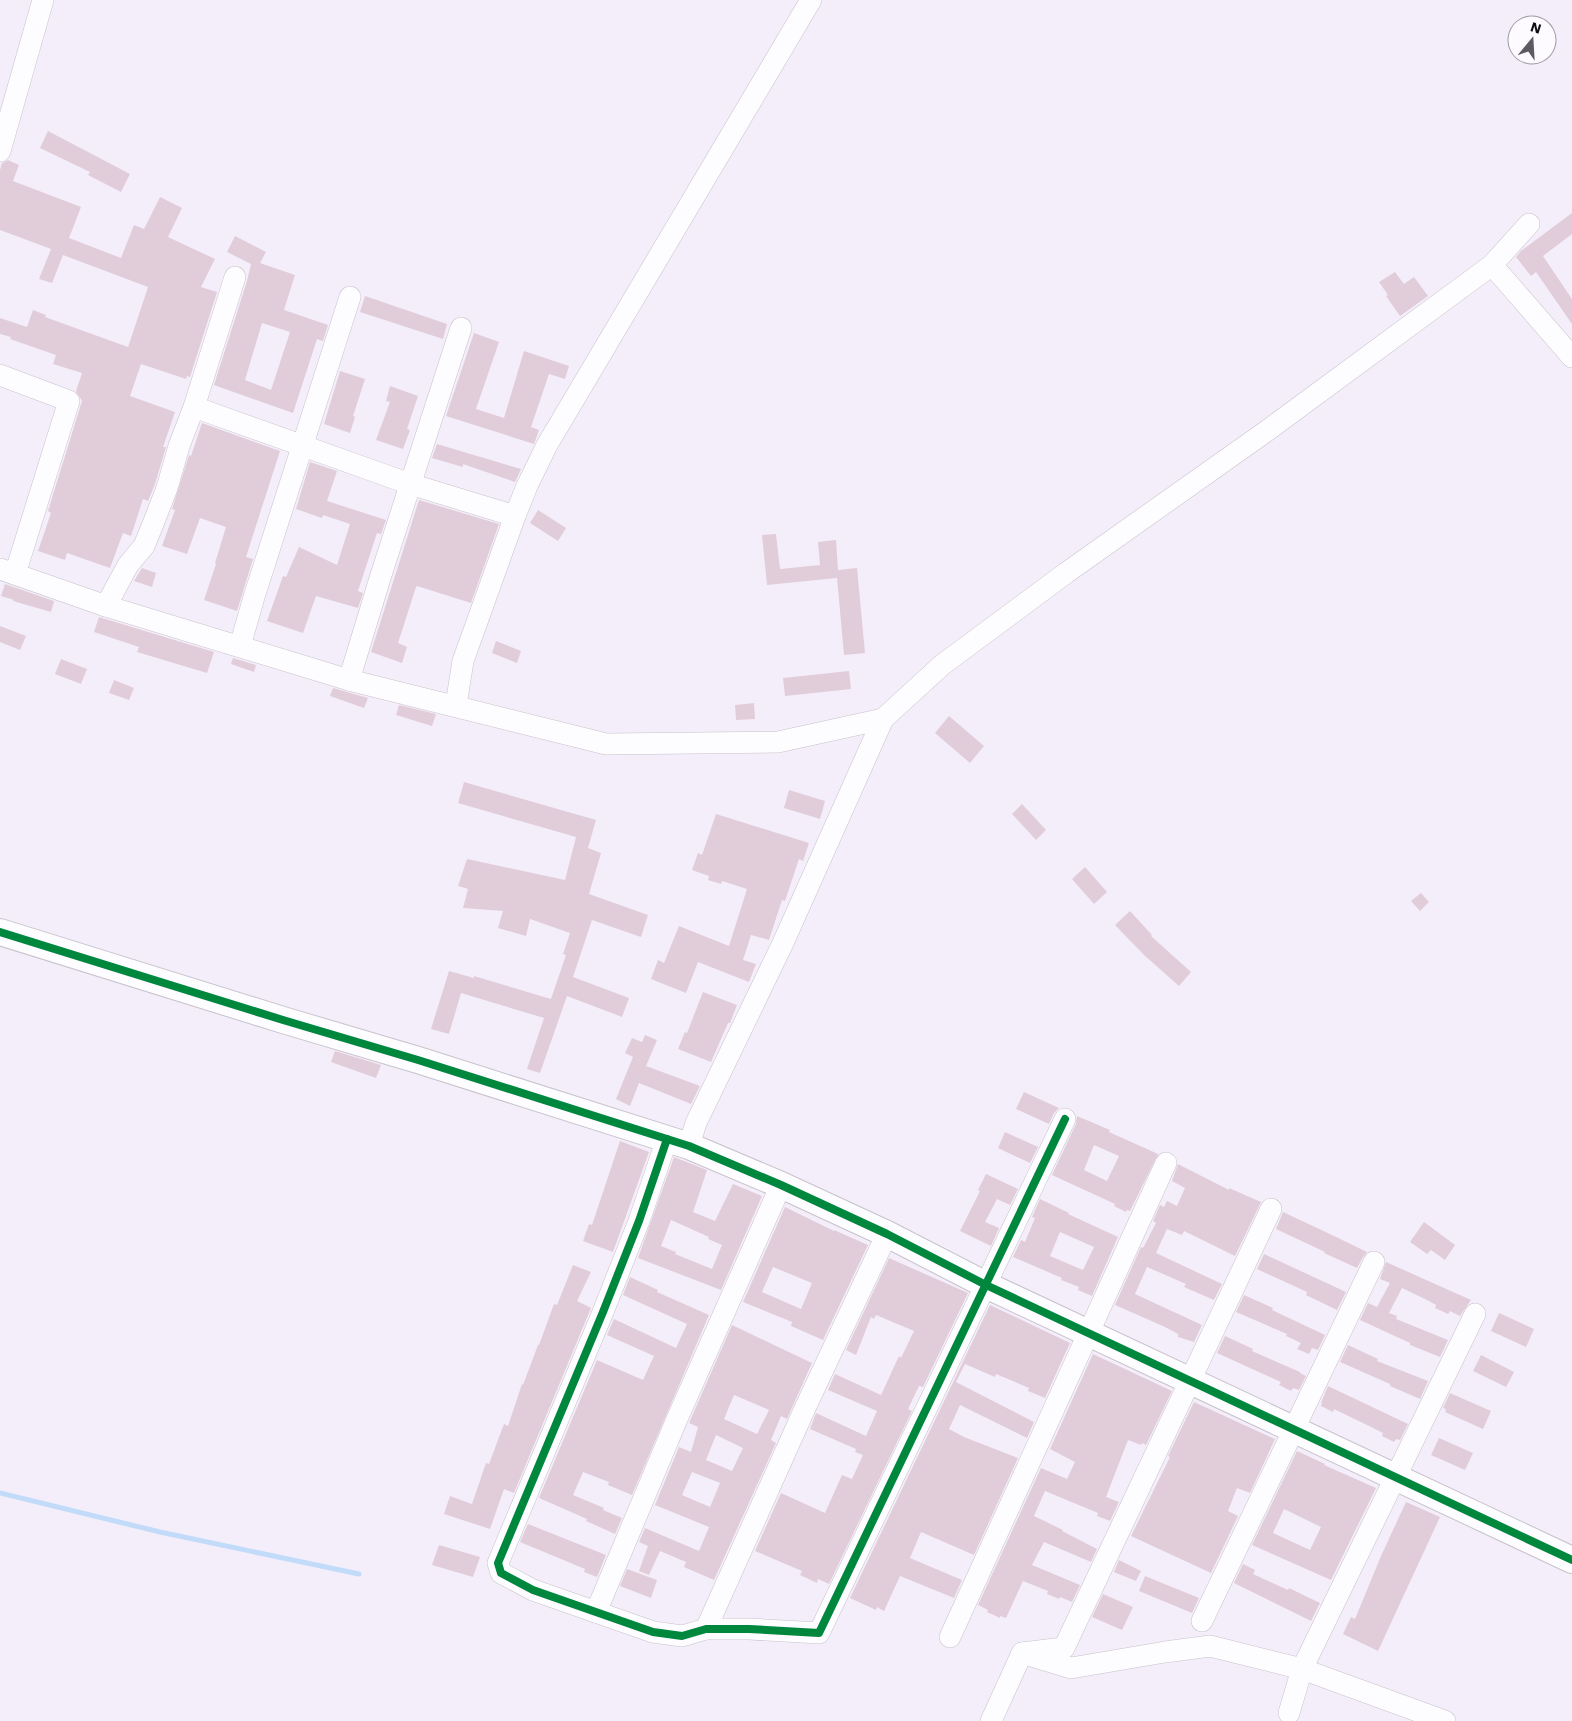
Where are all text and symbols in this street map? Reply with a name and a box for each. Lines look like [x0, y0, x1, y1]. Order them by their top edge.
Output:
north arrow [1507, 15, 1557, 65]
text: N [1529, 18, 1543, 37]

